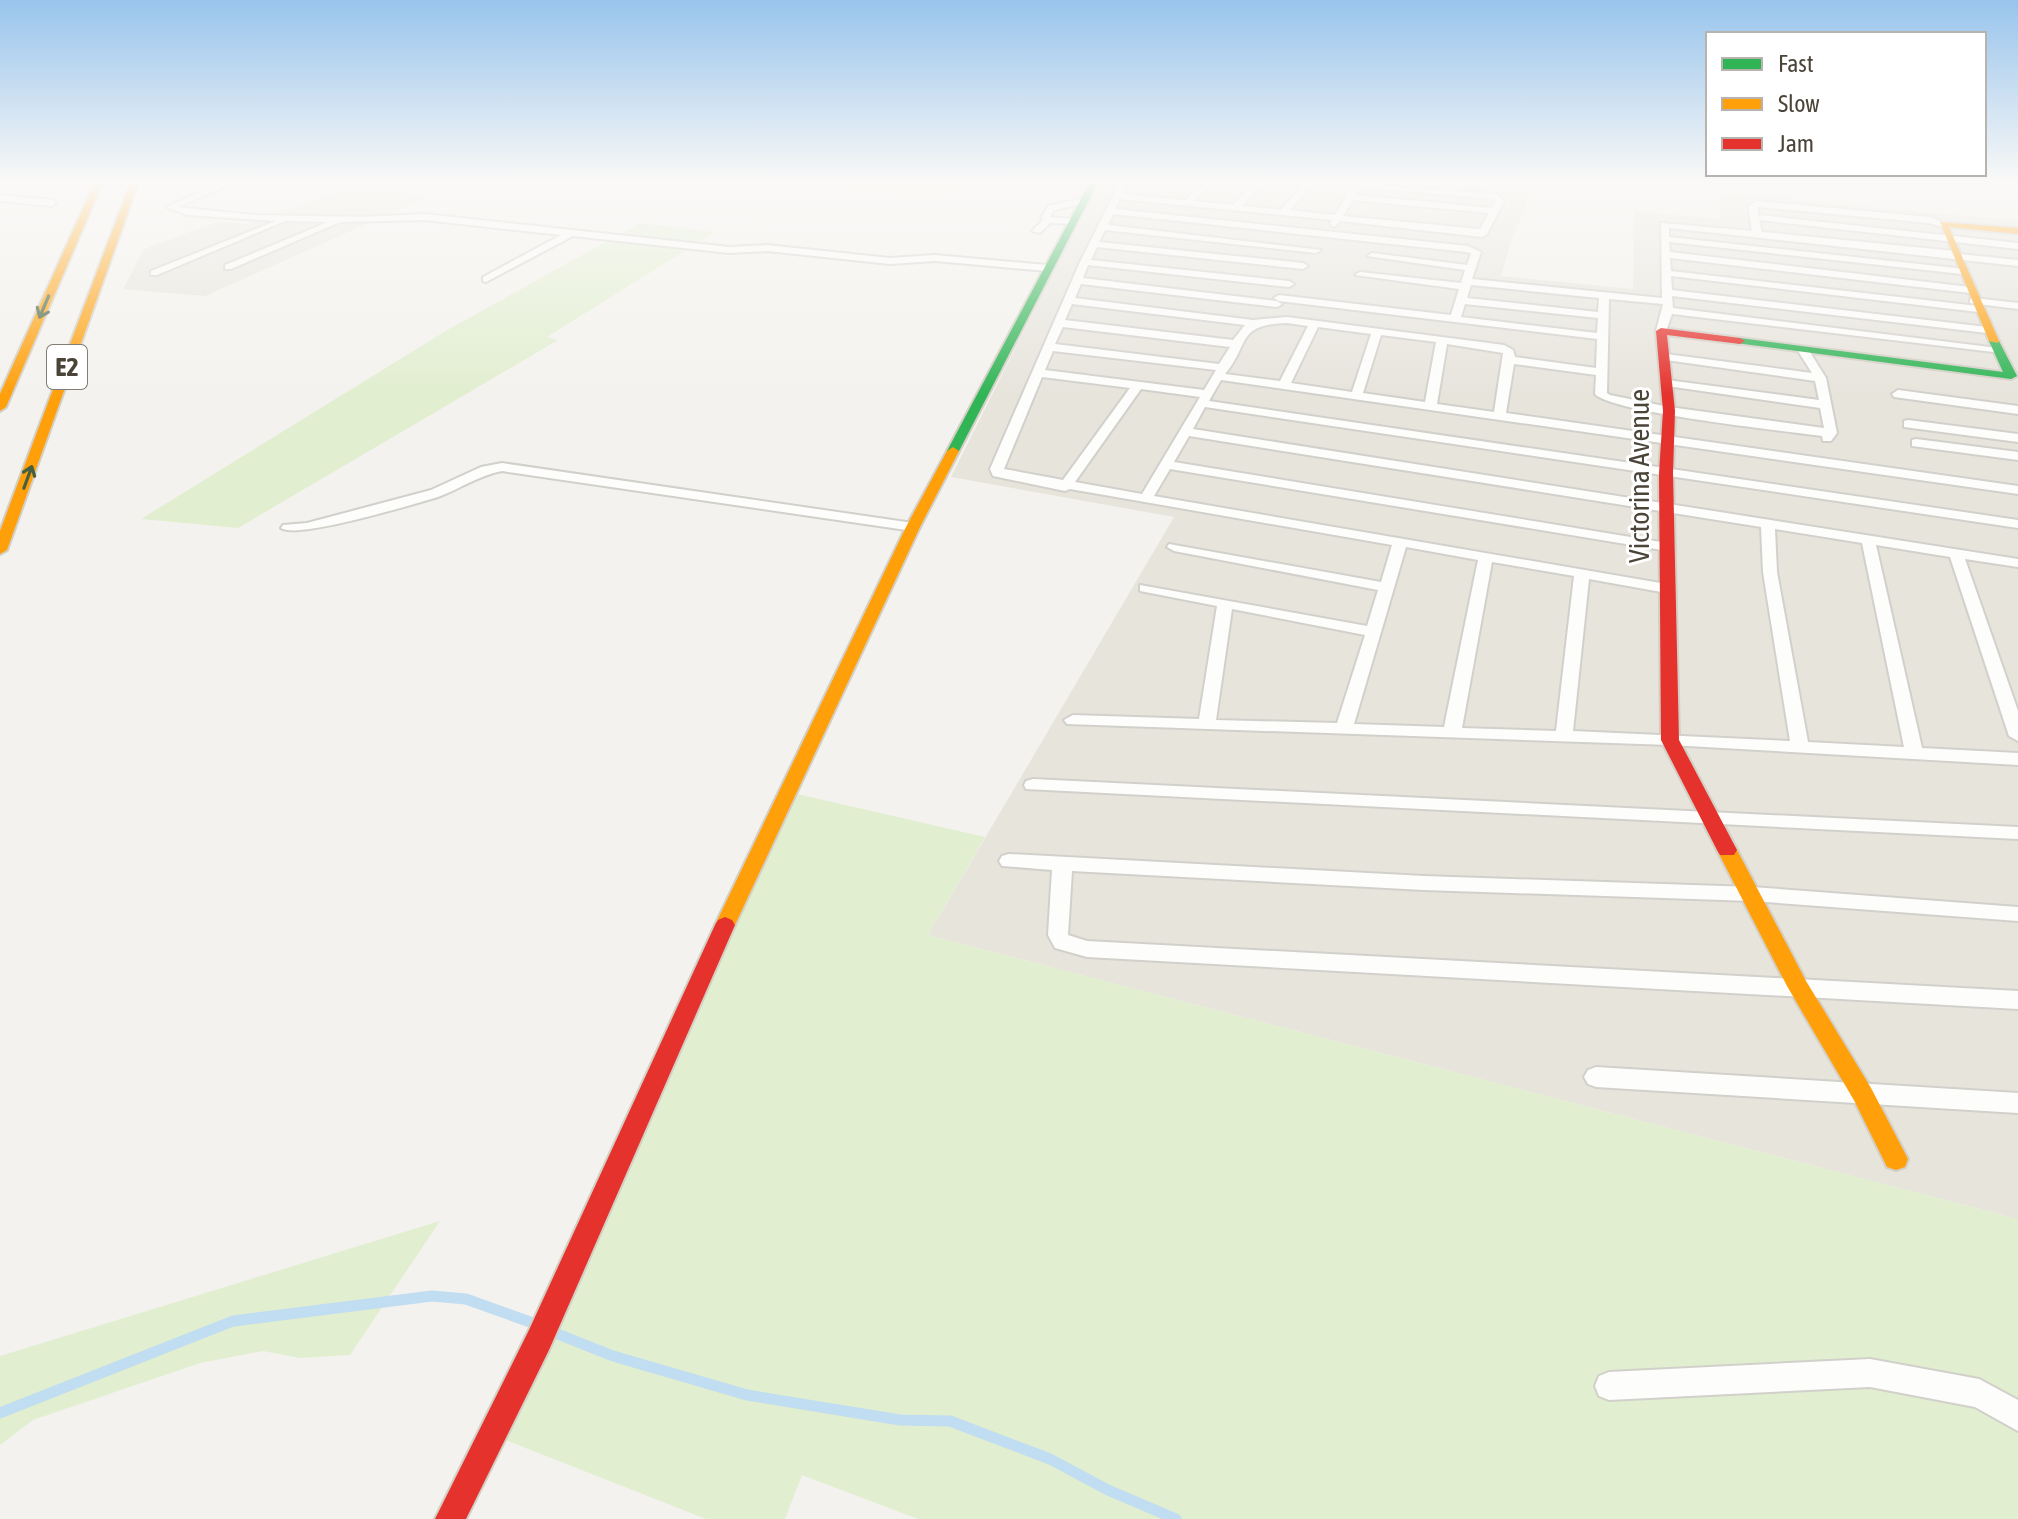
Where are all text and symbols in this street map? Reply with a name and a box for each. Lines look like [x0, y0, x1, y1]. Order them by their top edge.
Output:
legend [1706, 32, 1986, 176]
text: Fast [1778, 50, 1814, 77]
text: Slow [1778, 90, 1820, 117]
text: Jam [1778, 130, 1814, 157]
one-way arrow [36, 294, 51, 319]
road number: E2 [47, 345, 87, 389]
street label: Victorina Avenue [1623, 389, 1655, 563]
one-way arrow [21, 465, 36, 490]

